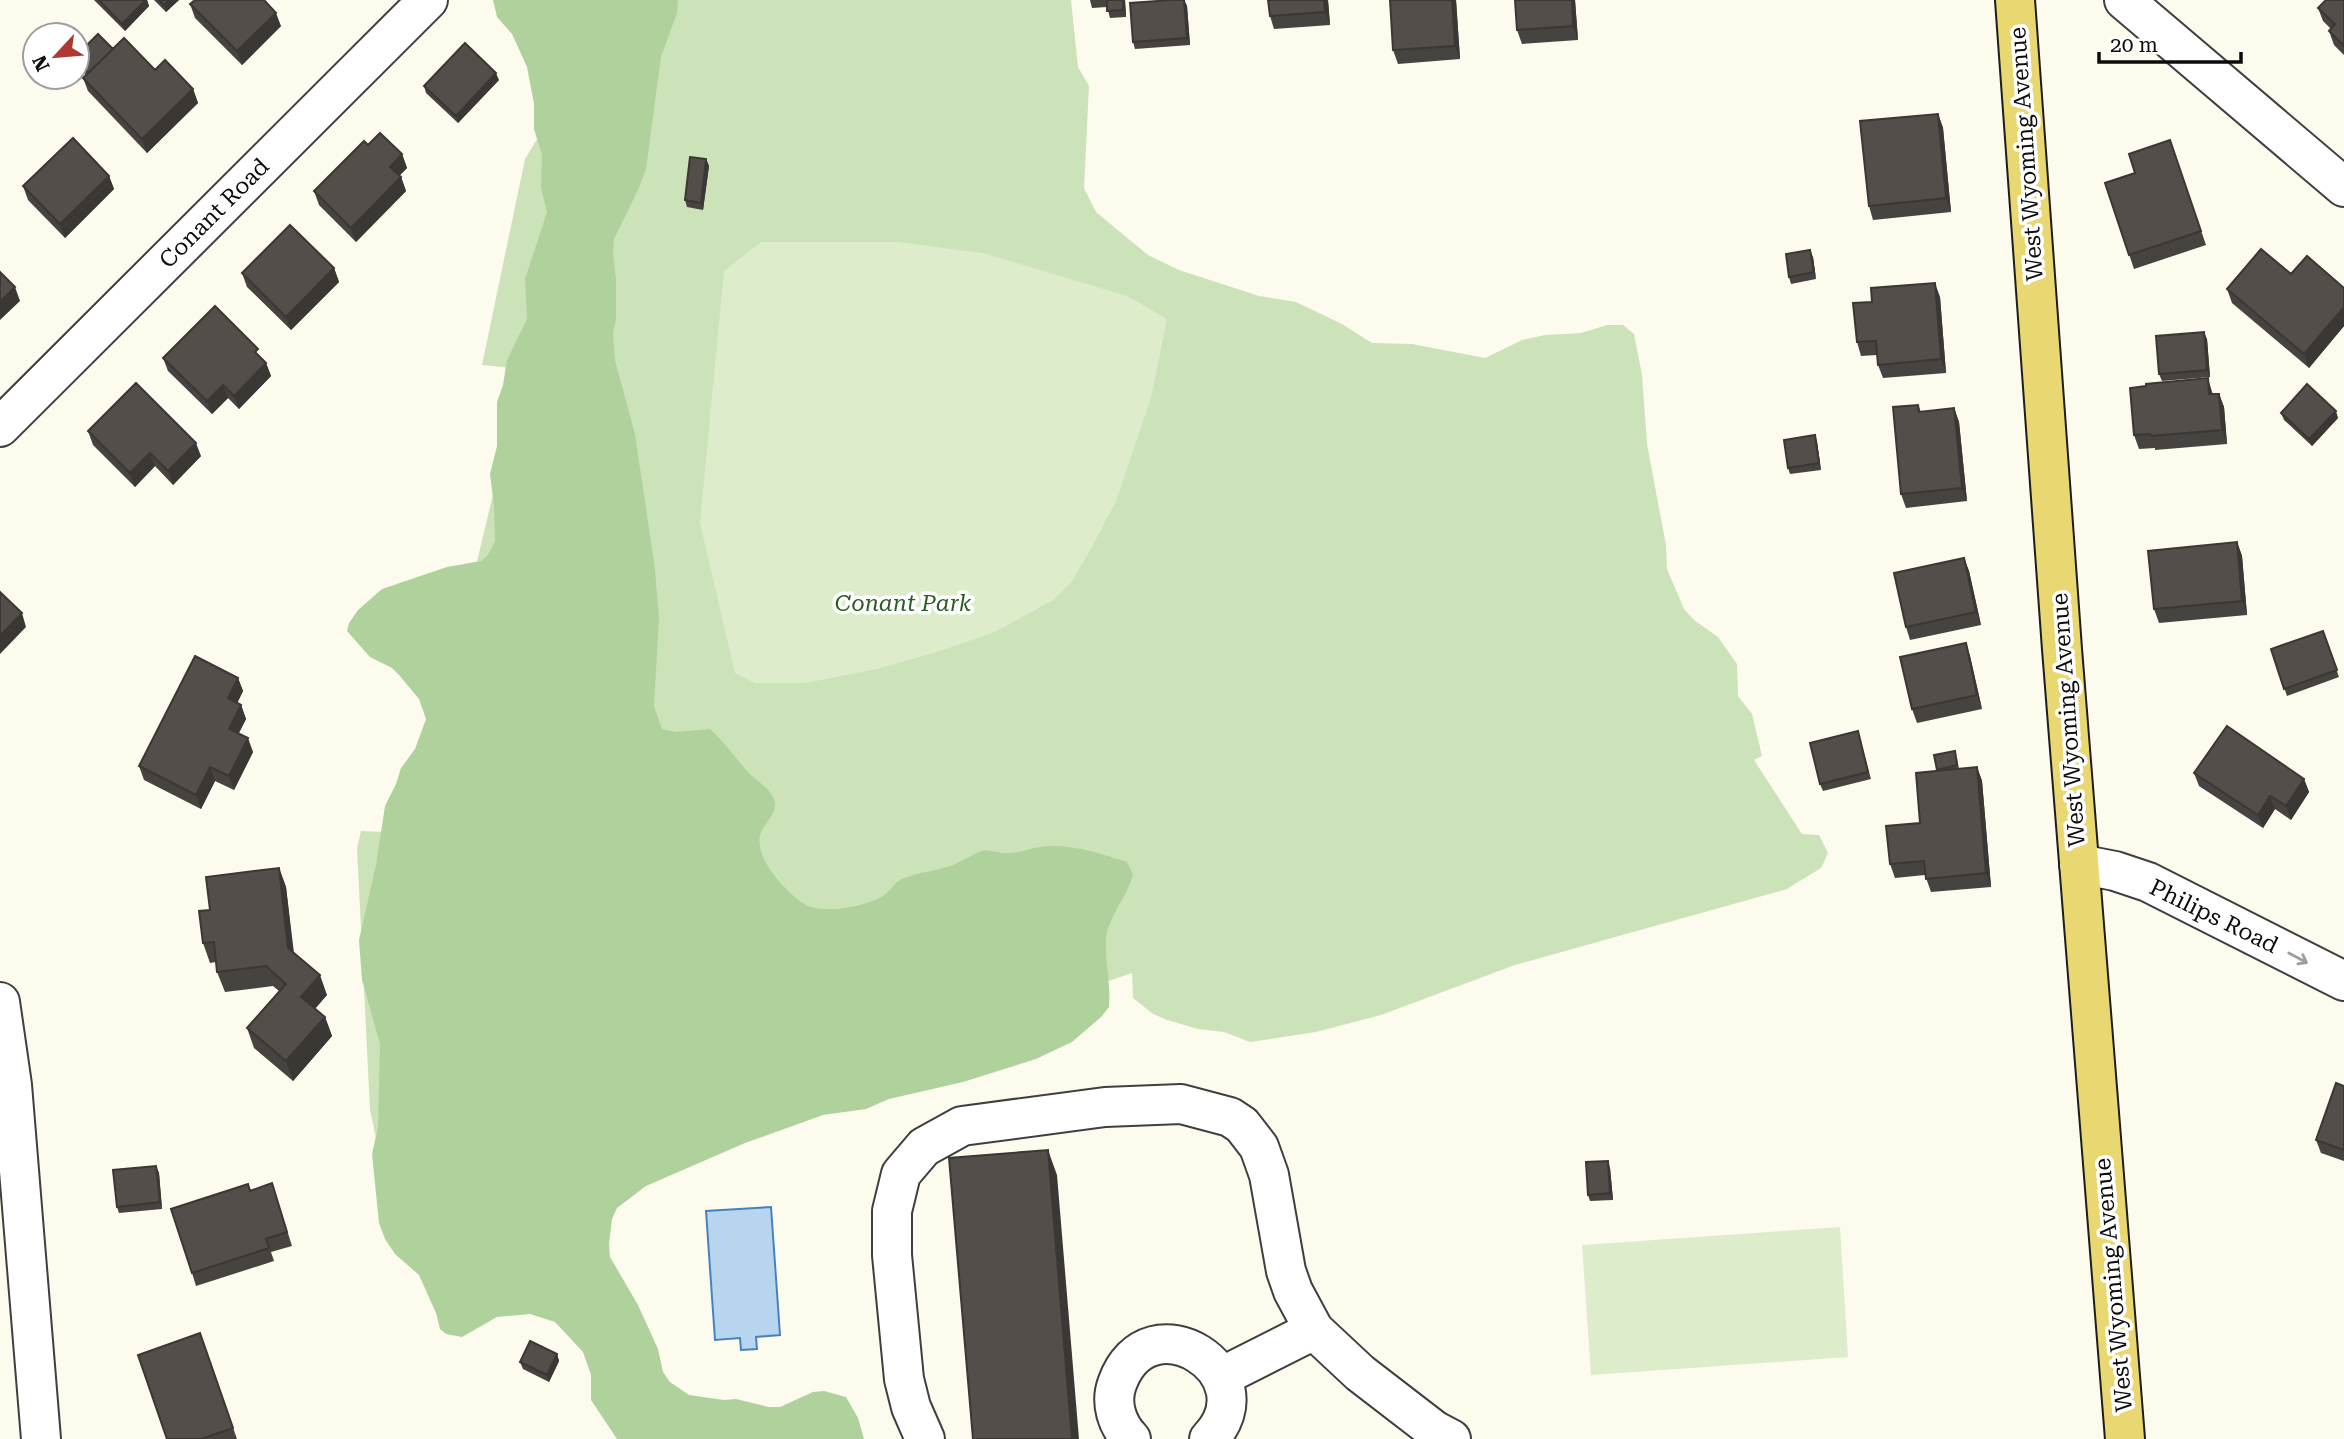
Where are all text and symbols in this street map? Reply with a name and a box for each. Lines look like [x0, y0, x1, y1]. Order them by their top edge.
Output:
north arrow [21, 21, 91, 91]
scale bar [2099, 21, 2241, 65]
street label: West Wyoming Avenue [2004, 26, 2049, 282]
text: 20 m [2110, 33, 2158, 57]
text: N [27, 51, 55, 75]
street label: Conant Road [154, 153, 275, 274]
park label: Conant Park [835, 590, 972, 617]
street label: West Wyoming Avenue [2046, 592, 2091, 848]
street label: Philips Road [2145, 874, 2283, 959]
one-way arrow [2287, 952, 2308, 965]
street label: West Wyoming Avenue [2089, 1157, 2138, 1413]

